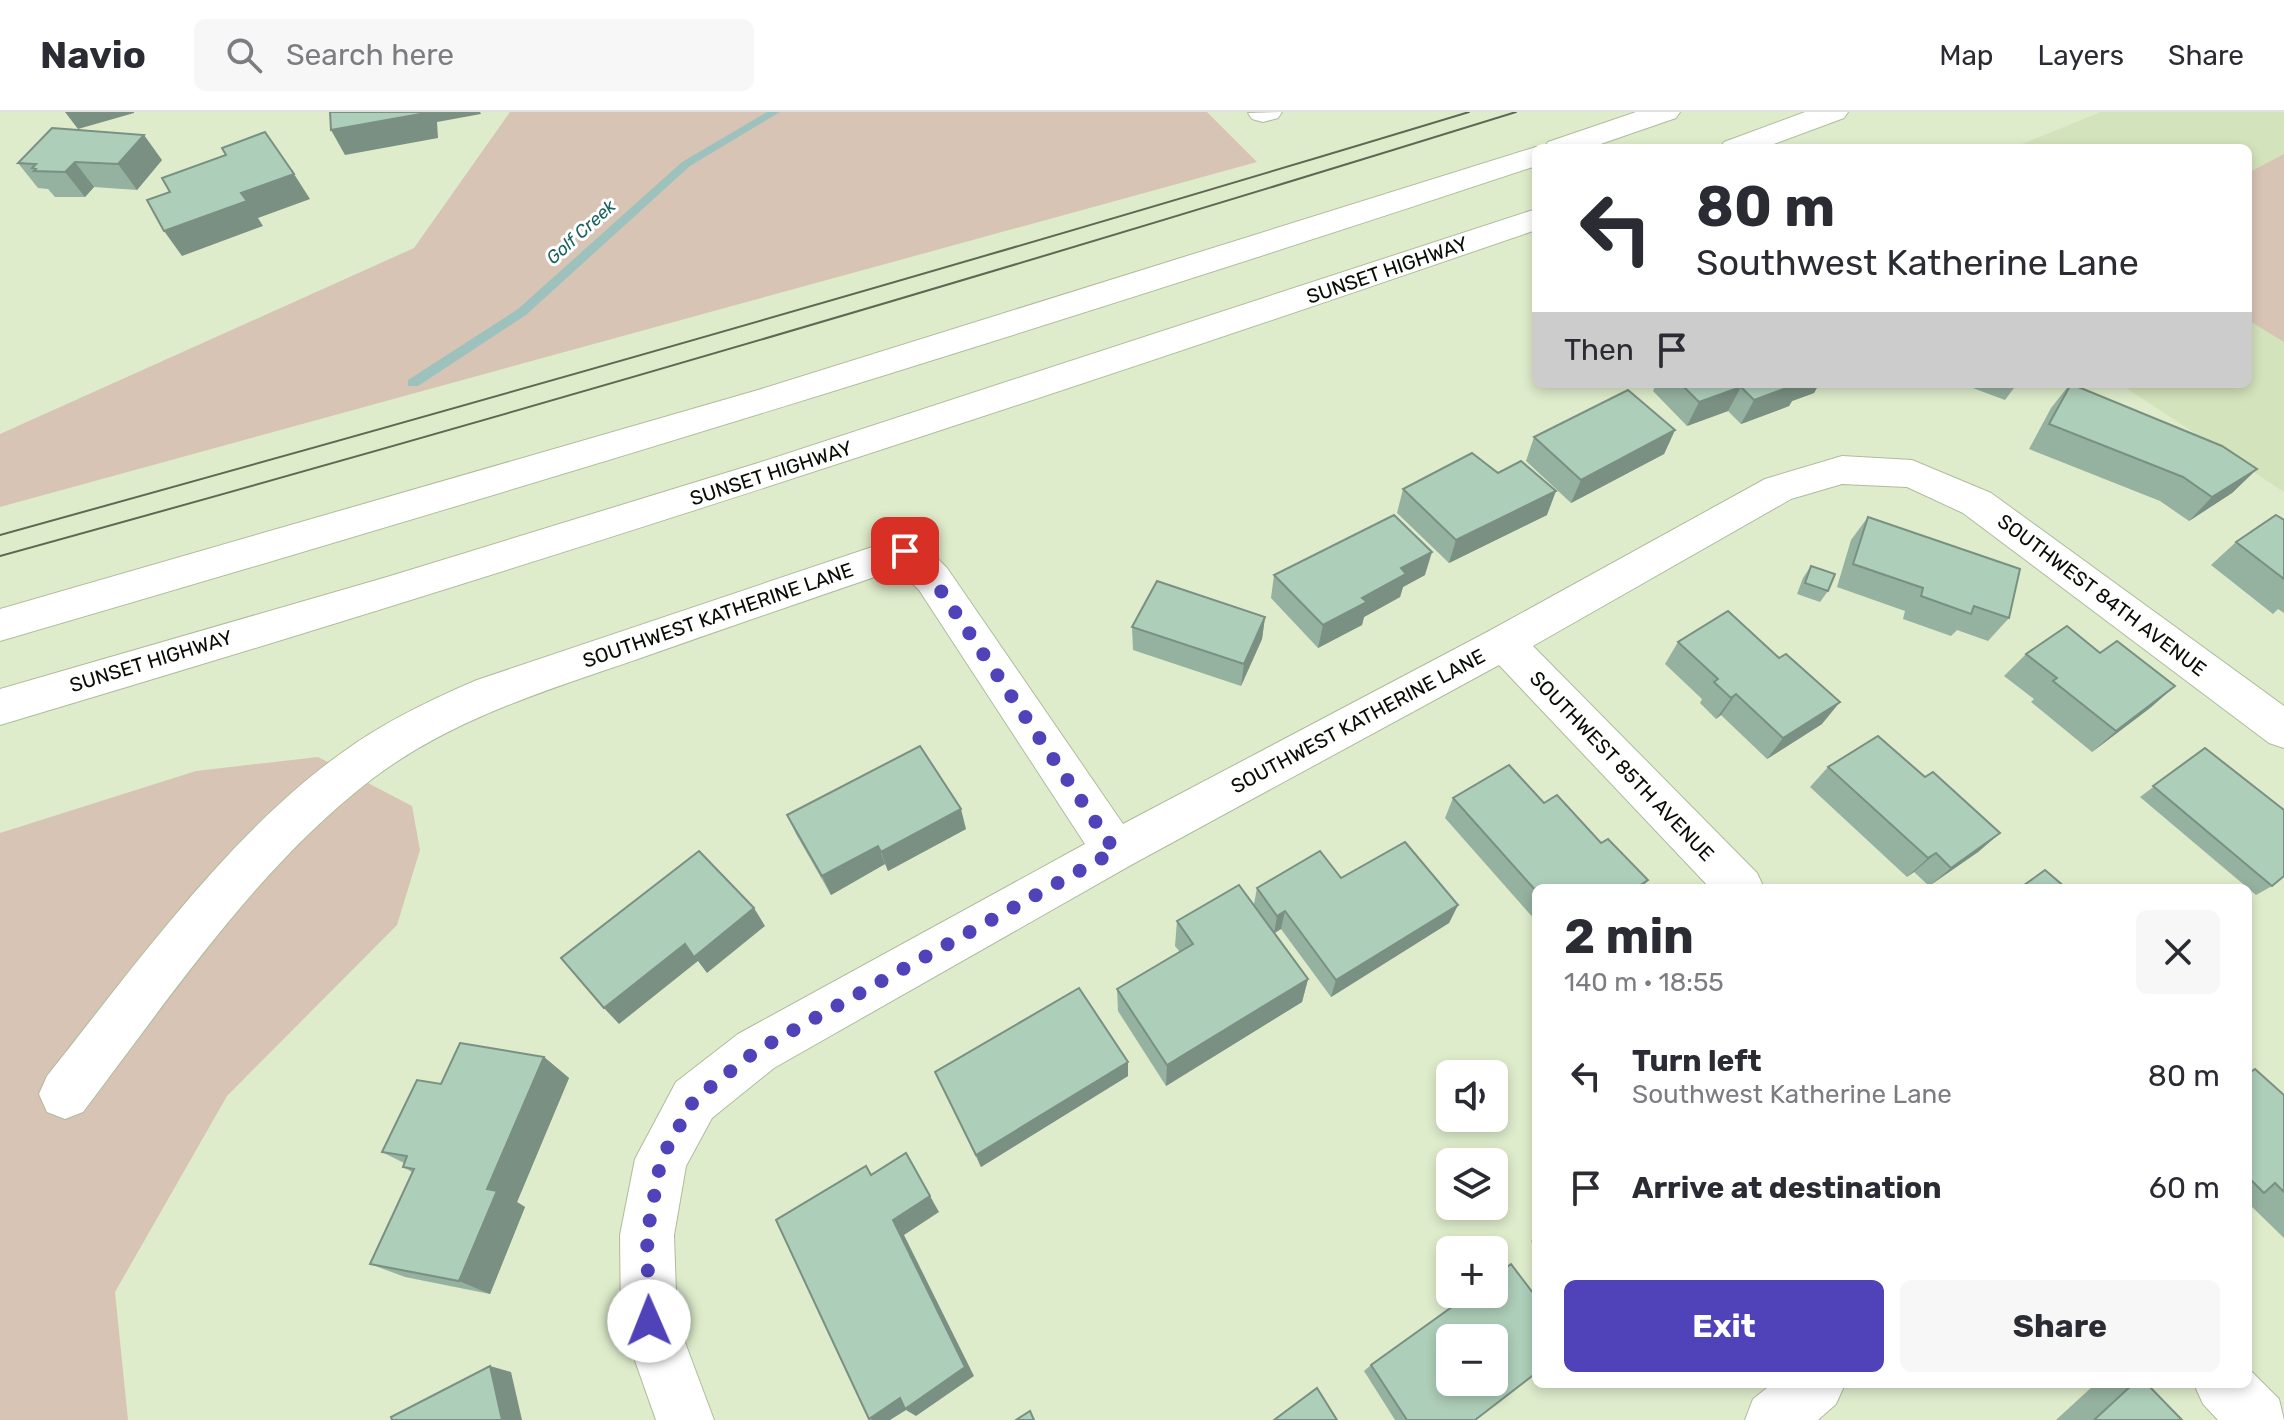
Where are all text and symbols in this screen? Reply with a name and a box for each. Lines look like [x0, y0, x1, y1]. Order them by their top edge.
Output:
search box [194, 19, 754, 91]
text: Navio [40, 32, 146, 78]
icon: search [222, 33, 266, 77]
text: Search here [286, 37, 454, 73]
text: Map [1939, 39, 1994, 72]
text: Layers [2038, 39, 2124, 72]
text: Share [2168, 39, 2244, 72]
text: 80 m [1696, 174, 1835, 240]
icon: left [1564, 176, 1668, 280]
water label: Golf Creek [542, 195, 621, 269]
street label: SUNSET HIGHWAY [1303, 231, 1471, 309]
text: Southwest Katherine Lane [1696, 241, 2139, 284]
icon: arrive [1650, 328, 1694, 372]
text: Then [1564, 332, 1634, 368]
street label: SUNSET HIGHWAY [687, 435, 855, 511]
street label: SOUTHWEST 84TH AVENUE [1993, 509, 2211, 681]
pin [871, 517, 939, 585]
icon: arrive [883, 529, 927, 573]
street label: SOUTHWEST KATHERINE LANE [580, 557, 856, 673]
street label: SUNSET HIGHWAY [67, 625, 235, 697]
street label: SOUTHWEST KATHERINE LANE [1227, 644, 1489, 798]
street label: SOUTHWEST 85TH AVENUE [1525, 666, 1719, 866]
text: 2 min [1564, 908, 1694, 965]
button: close [2136, 910, 2220, 994]
text: 140 m · 18:55 [1564, 967, 1724, 998]
text: Turn left [1632, 1043, 1762, 1079]
icon: left [1564, 1054, 1608, 1098]
text: 80 m [2148, 1058, 2220, 1094]
map controls [1436, 1060, 1508, 1396]
button: sound [1436, 1060, 1508, 1132]
text: Southwest Katherine Lane [1632, 1079, 1952, 1110]
button: layers [1436, 1148, 1508, 1220]
icon: arrive [1564, 1166, 1608, 1210]
text: Arrive at destination [1632, 1170, 1942, 1206]
text: 60 m [2149, 1170, 2220, 1206]
button: + [1436, 1236, 1508, 1308]
position arrow [607, 1279, 691, 1363]
button: Exit [1564, 1280, 1884, 1372]
button: Share [1900, 1280, 2220, 1372]
button: − [1436, 1324, 1508, 1396]

